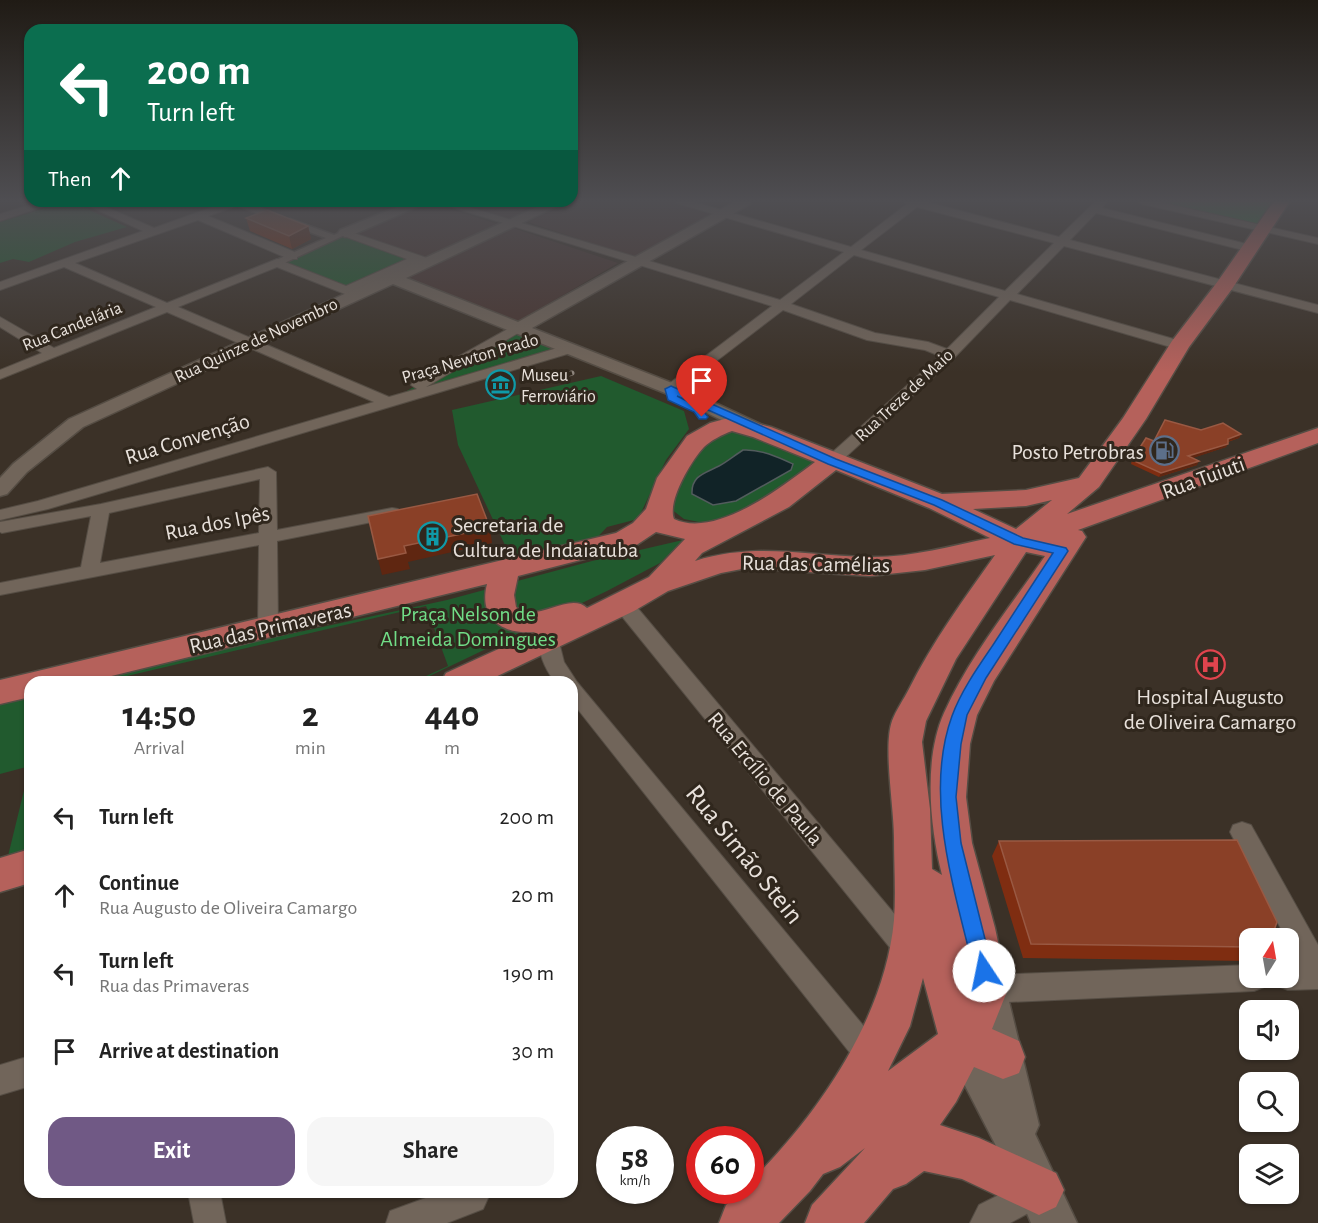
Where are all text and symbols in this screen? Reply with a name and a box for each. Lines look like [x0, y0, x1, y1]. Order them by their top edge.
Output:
icon: left [48, 48, 126, 126]
text: 200 m [147, 50, 251, 92]
text: Turn left [147, 99, 235, 126]
icon: ahead [104, 162, 137, 195]
text: Then [48, 168, 92, 190]
street label: Rua Quinze de Novembro [172, 295, 341, 387]
street label: Rua Candelária [20, 299, 125, 355]
street label: Praça Newton Prado [400, 331, 541, 387]
street label: Rua Treze de Maio [852, 346, 957, 445]
pin [676, 355, 727, 417]
icon: arrive [685, 364, 718, 397]
place label: Museu Ferroviário [521, 367, 596, 406]
museum icon: Museu Ferroviário [484, 369, 516, 401]
street label: Rua Convenção [122, 410, 252, 468]
fuel station icon: Posto Petrobras [1149, 435, 1181, 467]
place label: Posto Petrobras [1012, 441, 1144, 463]
street label: Rua Tuiuti [1159, 453, 1248, 503]
street label: Rua dos Ipês [163, 502, 271, 544]
place label: Secretaria de Cultura de Indaiatuba [453, 514, 638, 561]
building icon: Secretaria de Cultura de Indaiatuba [416, 521, 448, 553]
street label: Rua das Camélias [742, 552, 890, 576]
street label: Rua das Primaveras [187, 599, 353, 657]
park label: Praça Nelson de Almeida Domingues [380, 603, 556, 650]
hospital icon: Hospital Augusto de Oliveira Camargo [1194, 648, 1226, 680]
place label: Hospital Augusto de Oliveira Camargo [1124, 686, 1296, 733]
text: 14:50 [123, 697, 196, 733]
text: 2 [302, 697, 319, 733]
text: 440 [424, 697, 479, 733]
street label: Rua Ercílio de Paula [703, 708, 827, 849]
text: Arrival [134, 738, 185, 758]
text: min [295, 738, 326, 758]
text: m [444, 738, 460, 758]
street label: Rua Simão Stein [681, 780, 809, 929]
icon: left [48, 801, 81, 834]
text: Turn left [99, 806, 173, 828]
text: 200 m [500, 806, 554, 828]
text: Continue [99, 872, 179, 894]
icon: ahead [48, 879, 81, 912]
text: 20 m [511, 884, 554, 906]
text: Rua Augusto de Oliveira Camargo [99, 898, 357, 918]
north arrow [1239, 928, 1299, 988]
map controls [1239, 928, 1299, 1204]
position arrow [952, 939, 1016, 1003]
text: Turn left [99, 950, 173, 972]
icon: left [48, 957, 81, 990]
text: 190 m [503, 962, 554, 984]
text: Rua das Primaveras [99, 976, 249, 996]
button: sound [1239, 1000, 1299, 1060]
icon: arrive [48, 1035, 81, 1068]
text: Arrive at destination [99, 1040, 279, 1062]
text: 30 m [512, 1040, 554, 1062]
button: search [1239, 1072, 1299, 1132]
button: Exit [48, 1117, 295, 1186]
button: Share [307, 1117, 554, 1186]
speed limit sign: 60 [686, 1126, 764, 1204]
text: 58 [621, 1143, 649, 1173]
button: layers [1239, 1144, 1299, 1204]
text: km/h [620, 1173, 650, 1188]

